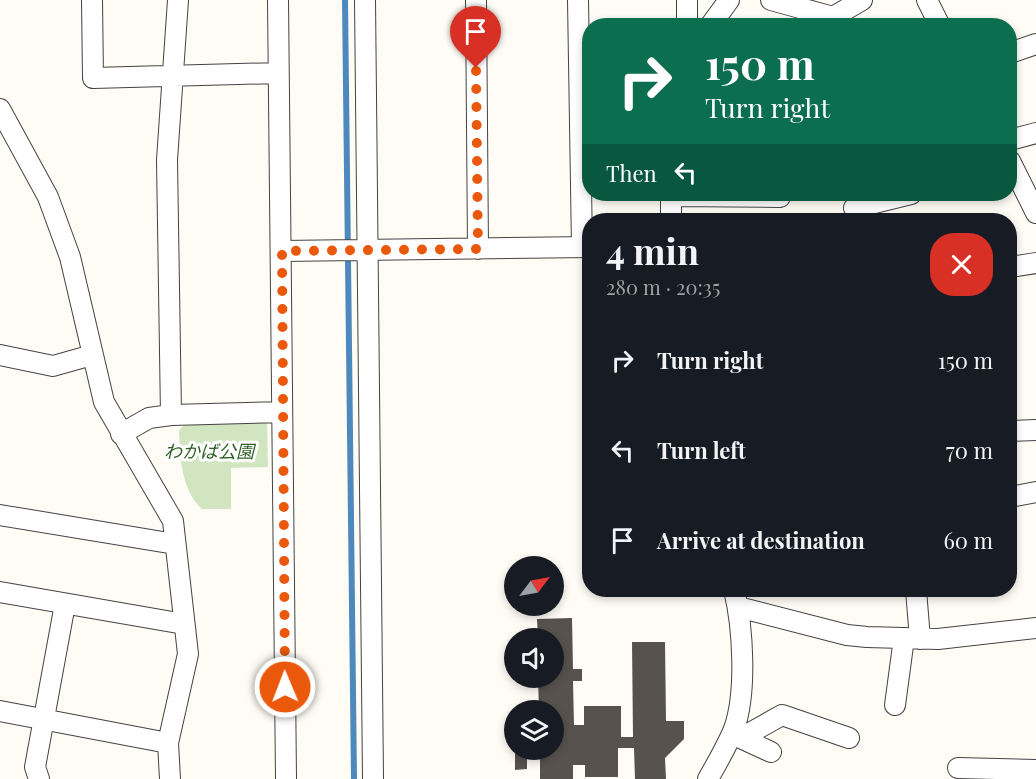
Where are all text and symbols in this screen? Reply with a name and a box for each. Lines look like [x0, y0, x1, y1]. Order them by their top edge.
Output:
pin [450, 6, 501, 68]
icon: arrive [459, 15, 492, 48]
text: 150 m [705, 35, 815, 91]
icon: right [606, 42, 684, 120]
text: Turn right [705, 89, 830, 125]
icon: left [669, 156, 702, 189]
text: Then [606, 158, 657, 188]
text: 4 min [606, 226, 699, 274]
button: close [930, 233, 993, 296]
text: 280 m · 20:35 [606, 273, 720, 300]
icon: right [606, 344, 639, 377]
text: Turn right [657, 345, 763, 375]
text: 150 m [938, 345, 993, 375]
icon: left [606, 434, 639, 467]
text: Turn left [657, 435, 746, 465]
text: 70 m [946, 435, 993, 465]
park label: わかば公園 [164, 439, 257, 463]
icon: arrive [606, 524, 639, 557]
text: Arrive at destination [657, 525, 865, 555]
text: 60 m [943, 525, 993, 555]
north arrow [504, 556, 564, 616]
map controls [504, 556, 564, 760]
button: sound [504, 628, 564, 688]
position arrow [253, 655, 317, 719]
button: layers [504, 700, 564, 760]

